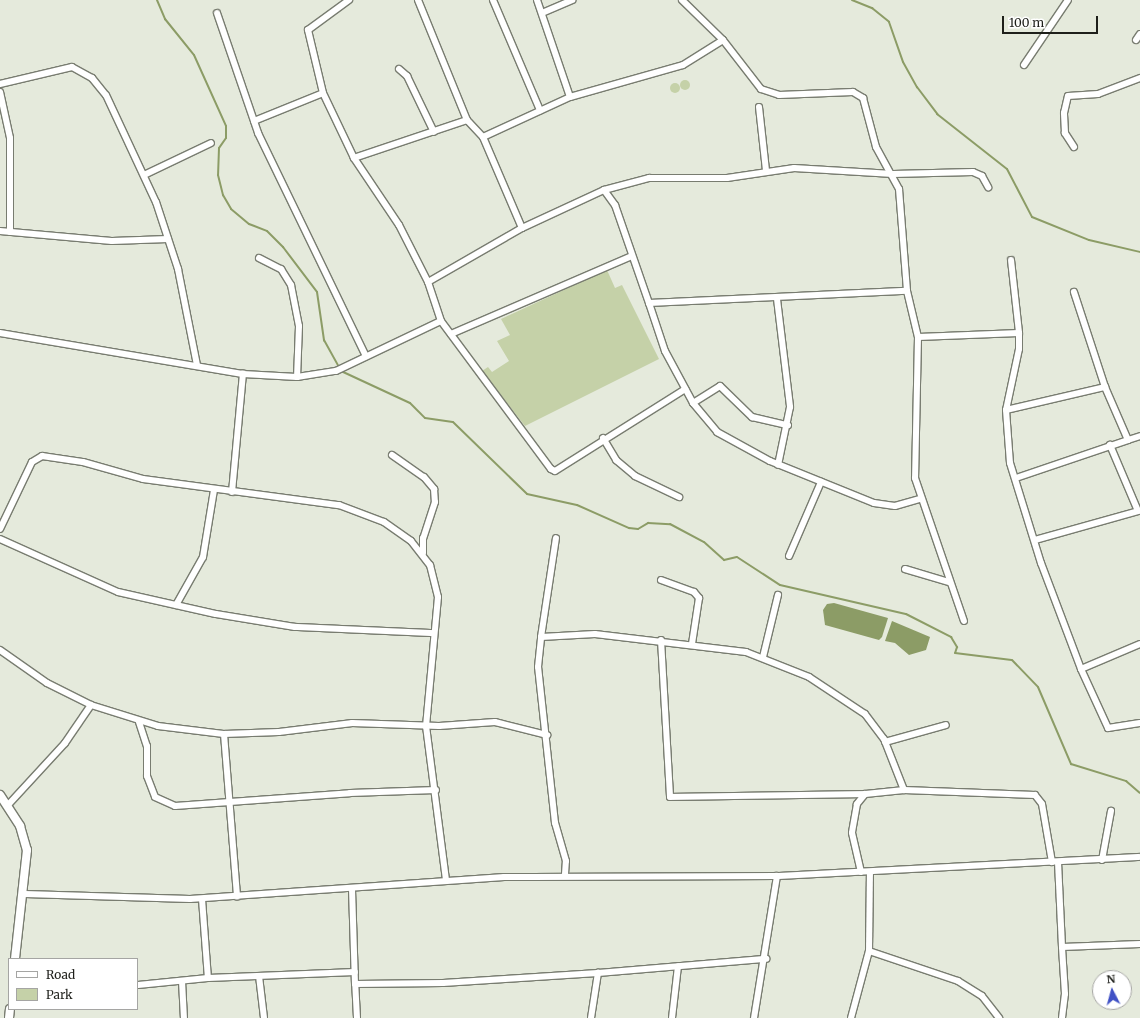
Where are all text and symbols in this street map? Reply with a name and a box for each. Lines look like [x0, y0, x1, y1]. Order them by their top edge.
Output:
scale bar [1004, 8, 1100, 34]
text: 100 m [1009, 15, 1044, 30]
legend [8, 958, 138, 1010]
text: Road [46, 967, 75, 982]
north arrow [1092, 970, 1132, 1010]
text: N [1106, 972, 1116, 986]
text: Park [46, 987, 73, 1002]

